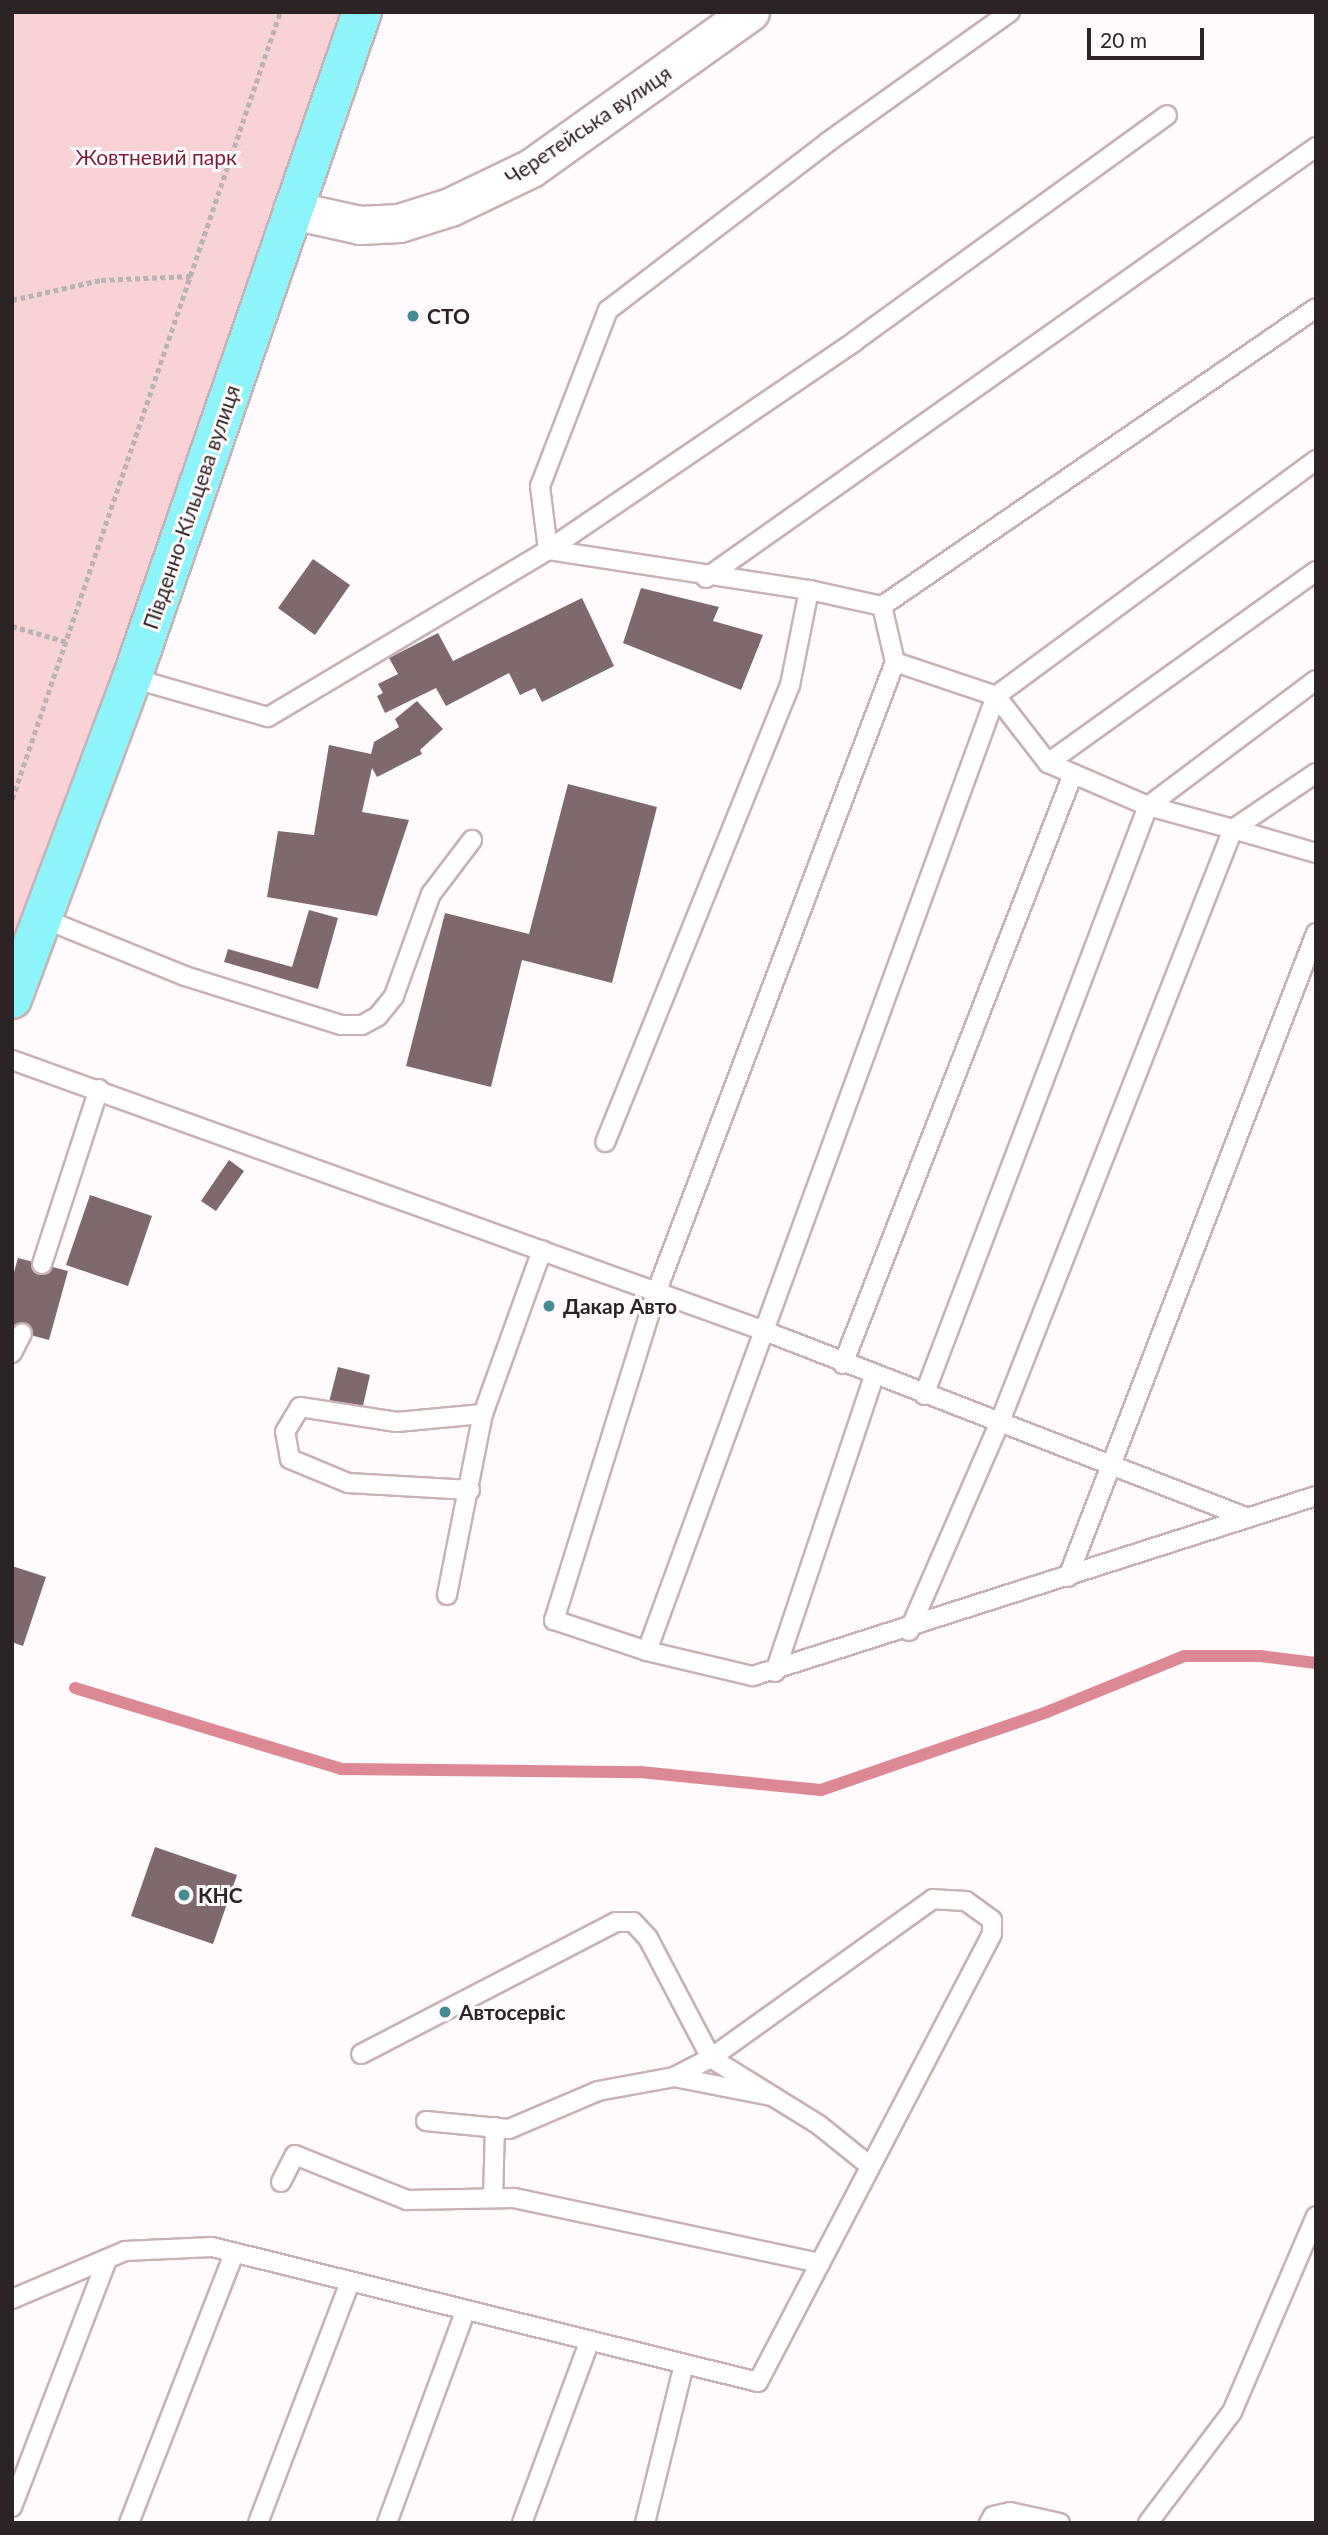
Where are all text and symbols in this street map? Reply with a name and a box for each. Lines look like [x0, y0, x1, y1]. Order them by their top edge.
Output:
scale bar [1090, 14, 1207, 58]
text: 20 m [1100, 27, 1147, 52]
street label: Черетейська вулиця [500, 60, 676, 190]
park label: Жовтневий парк [75, 144, 237, 170]
place label: СТО [427, 303, 470, 329]
marker: СТО [405, 308, 421, 324]
street label: Південно-Кільцева вулиця [137, 382, 245, 632]
place label: Дакар Авто [563, 1293, 677, 1319]
marker: Дакар Авто [541, 1298, 557, 1314]
place label: КНС [198, 1882, 243, 1908]
marker: КНС [176, 1887, 192, 1903]
place label: Автосервіс [459, 1999, 566, 2025]
marker: Автосервіс [437, 2004, 453, 2020]

